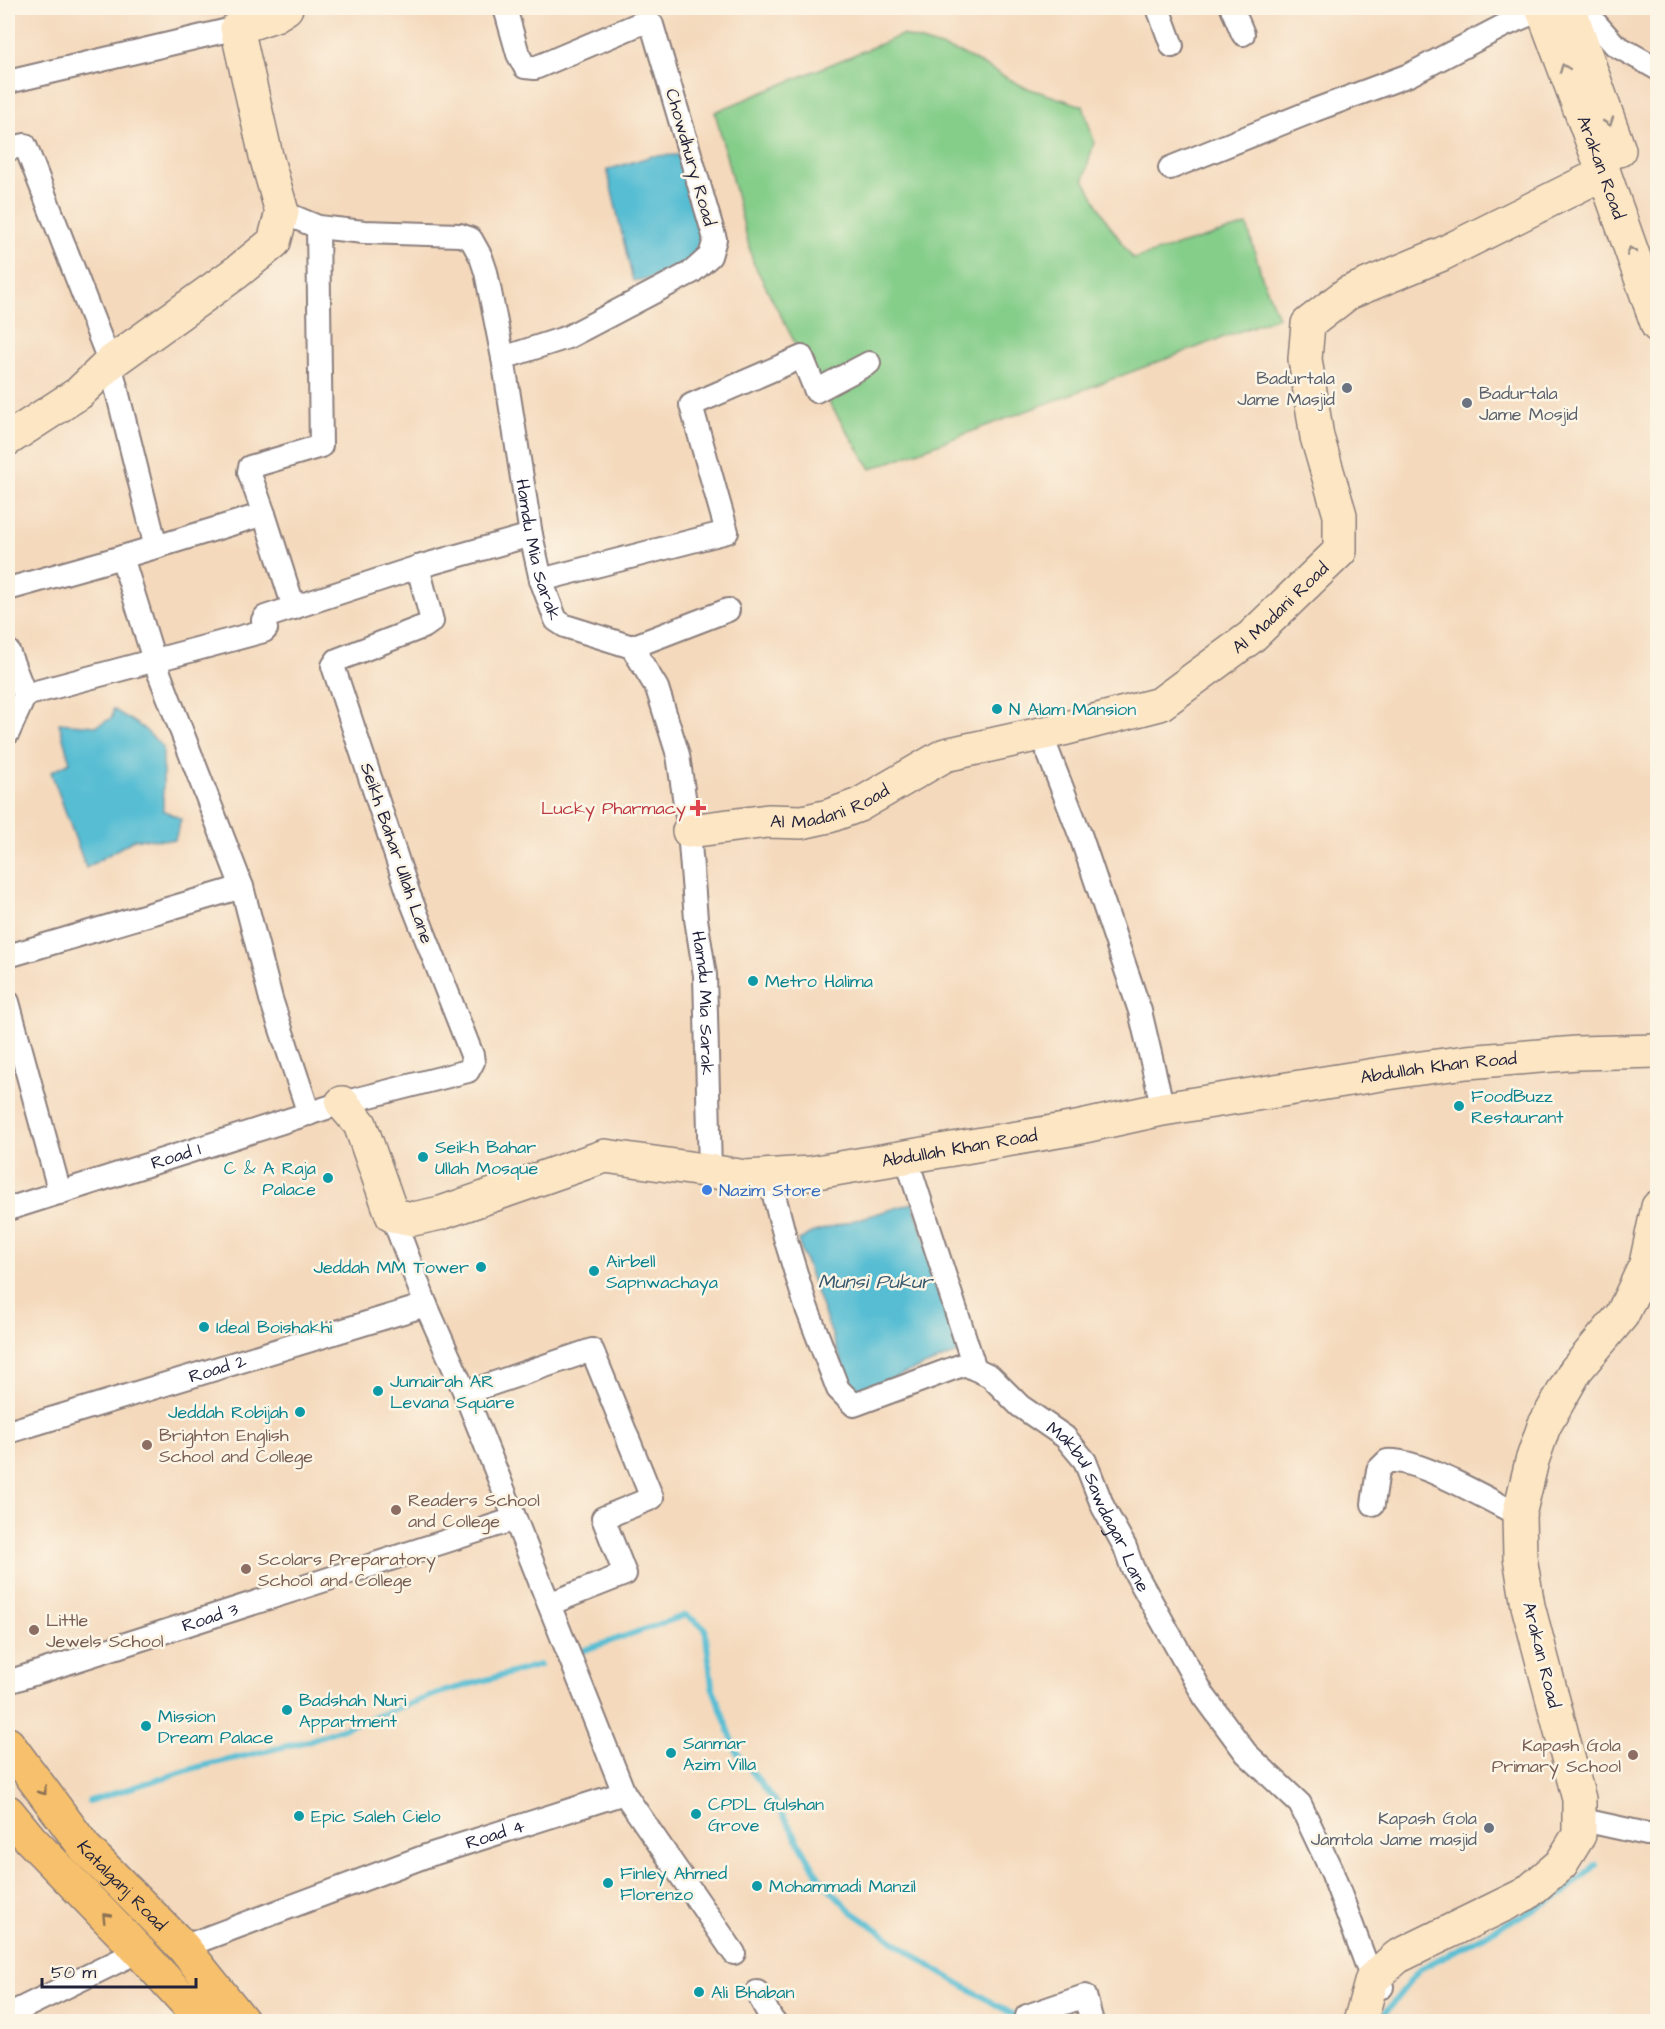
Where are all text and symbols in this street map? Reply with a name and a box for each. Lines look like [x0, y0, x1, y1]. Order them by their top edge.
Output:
one-way arrow [1559, 63, 1572, 74]
street label: Chowdhury Road [658, 85, 722, 229]
street label: Arakan Road [1571, 112, 1631, 223]
one-way arrow [1602, 116, 1614, 127]
one-way arrow [1626, 246, 1639, 257]
place label: Badurtala Jame Masjid [1237, 366, 1335, 412]
marker: Badurtala Jame Masjid [1340, 381, 1354, 395]
place label: Badurtala Jame Mosjid [1479, 381, 1578, 427]
marker: Badurtala Jame Mosjid [1460, 396, 1474, 410]
street label: Hamdu Mia Sarak [509, 477, 567, 624]
street label: Al Madani Road [1227, 556, 1334, 660]
place label: N Alam Mansion [1009, 697, 1136, 722]
marker: N Alam Mansion [990, 702, 1004, 716]
street label: Seikh Bahar Ullah Lane [354, 759, 439, 947]
street label: Al Madani Road [770, 778, 894, 835]
place label: Lucky Pharmacy [541, 796, 686, 822]
marker: Lucky Pharmacy [691, 801, 705, 815]
street label: Hamdu Mia Sarak [685, 929, 720, 1075]
place label: Metro Halima [765, 969, 873, 994]
marker: Metro Halima [746, 974, 760, 988]
street label: Abdullah Khan Road [1358, 1046, 1518, 1090]
place label: FoodBuzz Restaurant [1471, 1084, 1564, 1130]
marker: FoodBuzz Restaurant [1452, 1099, 1466, 1113]
street label: Abdullah Khan Road [880, 1123, 1039, 1174]
place label: Seikh Bahar Ullah Mosque [435, 1135, 538, 1181]
street label: Road 1 [148, 1137, 204, 1176]
marker: Seikh Bahar Ullah Mosque [416, 1150, 430, 1164]
place label: C & A Raja Palace [224, 1156, 316, 1202]
marker: C & A Raja Palace [321, 1171, 335, 1185]
place label: Nazim Store [719, 1178, 821, 1203]
marker: Nazim Store [700, 1183, 714, 1197]
place label: Airbell Sapnwachaya [606, 1249, 718, 1296]
place label: Jeddah MM Tower [313, 1255, 469, 1280]
marker: Jeddah MM Tower [474, 1260, 488, 1274]
marker: Airbell Sapnwachaya [587, 1264, 601, 1278]
water label: Munsi Pukur [818, 1268, 934, 1296]
place label: Ideal Boishakhi [216, 1315, 333, 1340]
marker: Ideal Boishakhi [197, 1320, 211, 1334]
street label: Road 2 [186, 1348, 250, 1389]
place label: Jumairah AR Levana Square [390, 1369, 515, 1415]
marker: Jumairah AR Levana Square [371, 1384, 385, 1398]
place label: Jeddah Robijah [168, 1400, 288, 1425]
marker: Jeddah Robijah [293, 1405, 307, 1419]
street label: Makbul Sawdagar Lane [1041, 1416, 1156, 1597]
place label: Brighton English School and College [159, 1423, 313, 1470]
marker: Brighton English School and College [140, 1438, 154, 1452]
place label: Readers School and College [408, 1488, 540, 1535]
marker: Readers School and College [389, 1503, 403, 1517]
place label: Scolars Preparatory School and College [258, 1547, 436, 1594]
marker: Scolars Preparatory School and College [239, 1562, 253, 1576]
street label: Road 3 [179, 1597, 241, 1638]
street label: Arakan Road [1516, 1600, 1567, 1711]
place label: Little Jewels School [46, 1608, 164, 1654]
marker: Little Jewels School [27, 1623, 41, 1637]
place label: Badshah Nuri Appartment [299, 1688, 407, 1734]
marker: Badshah Nuri Appartment [280, 1703, 294, 1717]
place label: Mission Dream Palace [158, 1704, 274, 1750]
marker: Mission Dream Palace [139, 1719, 153, 1733]
place label: Sanmar Azim Villa [683, 1731, 756, 1777]
place label: Kapash Gola Primary School [1492, 1733, 1621, 1780]
marker: Sanmar Azim Villa [664, 1746, 678, 1760]
marker: Kapash Gola Primary School [1626, 1748, 1640, 1762]
one-way arrow [35, 1784, 46, 1795]
place label: CPDL Gulshan Grove [708, 1792, 824, 1838]
place label: Epic Saleh Cielo [311, 1804, 441, 1829]
place label: Kapash Gola Jamtola Jame masjid [1311, 1806, 1477, 1852]
marker: CPDL Gulshan Grove [689, 1807, 703, 1821]
marker: Epic Saleh Cielo [292, 1809, 306, 1823]
street label: Road 4 [462, 1813, 528, 1856]
marker: Kapash Gola Jamtola Jame masjid [1482, 1821, 1496, 1835]
street label: Katalganj Road [71, 1835, 172, 1937]
place label: Finley Ahmed Florenzo [620, 1861, 727, 1907]
place label: Mohammadi Manzil [769, 1874, 916, 1899]
marker: Finley Ahmed Florenzo [601, 1876, 615, 1890]
marker: Mohammadi Manzil [750, 1879, 764, 1893]
one-way arrow [103, 1914, 114, 1925]
scale bar [42, 1951, 196, 1989]
text: 50 m [51, 1960, 96, 1985]
place label: Ali Bhaban [711, 1980, 794, 2005]
marker: Ali Bhaban [692, 1985, 706, 1999]

